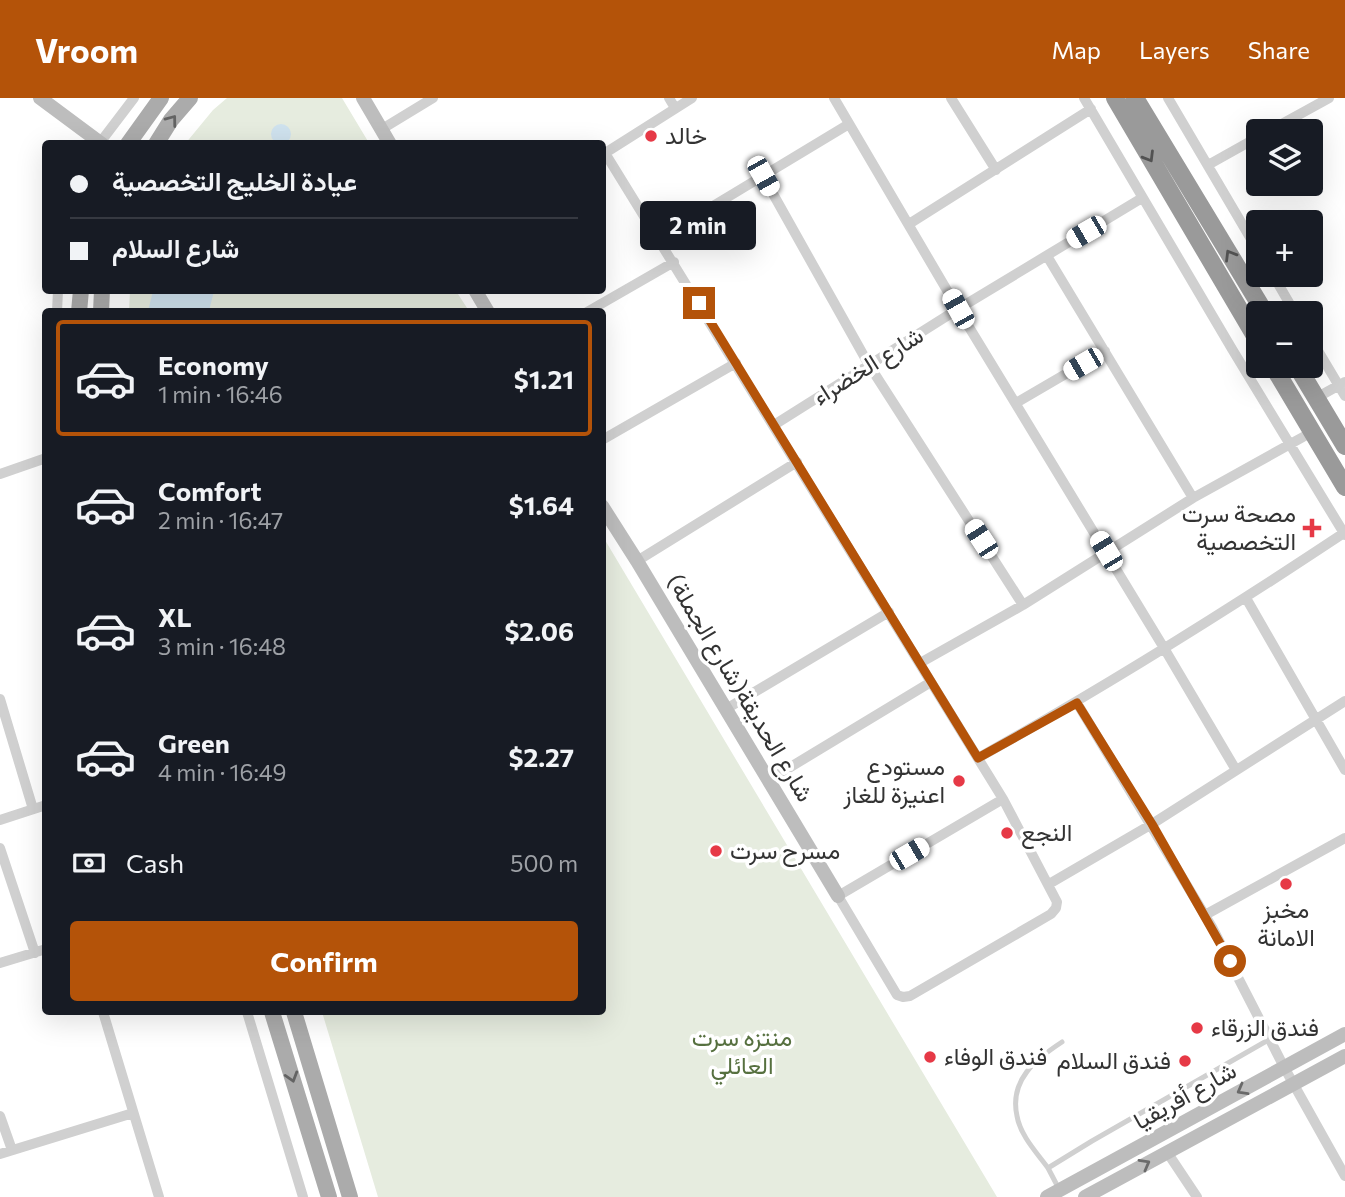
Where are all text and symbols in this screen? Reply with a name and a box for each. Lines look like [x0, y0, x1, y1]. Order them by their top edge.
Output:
text: Vroom [35, 29, 138, 70]
text: Map [1052, 35, 1101, 64]
text: Layers [1139, 35, 1210, 64]
text: Share [1248, 35, 1310, 64]
one-way arrow [164, 115, 176, 128]
map controls [1246, 119, 1323, 378]
button: layers [1246, 119, 1323, 196]
place label: خالد [665, 120, 707, 149]
marker: خالد [643, 128, 659, 144]
one-way arrow [1141, 149, 1154, 162]
car [744, 153, 783, 199]
text: عيادة الخليج التخصصية [112, 165, 357, 196]
callout: 2 min [641, 202, 757, 250]
button: + [1246, 210, 1323, 287]
text: 2 min [669, 211, 727, 239]
car [1063, 212, 1110, 252]
text: شارع السلام [112, 232, 239, 263]
one-way arrow [1225, 249, 1238, 262]
car [939, 286, 978, 332]
route end [683, 287, 715, 319]
button: − [1246, 301, 1323, 378]
street label: شارع الخضراء [806, 319, 930, 413]
car [1060, 344, 1107, 384]
icon: car [74, 347, 137, 410]
text: Economy [158, 349, 269, 380]
text: $1.21 [514, 363, 574, 394]
text: 1 min · 16:46 [158, 380, 283, 408]
icon: car [74, 473, 137, 536]
text: Comfort [158, 475, 261, 506]
text: $1.64 [509, 489, 574, 520]
place label: مصحة سرت التخصصية [1182, 498, 1296, 556]
text: 2 min · 16:47 [158, 506, 283, 534]
car [961, 516, 1002, 562]
marker: مصحة سرت التخصصية [1302, 518, 1322, 538]
car [1087, 528, 1126, 574]
street label: شارع الحديقة(شارع الجملة) [659, 568, 821, 808]
icon: car [74, 599, 137, 662]
text: XL [158, 601, 192, 632]
text: $2.06 [504, 615, 574, 646]
text: 3 min · 16:48 [158, 632, 286, 660]
icon: car [74, 725, 137, 788]
text: Green [158, 727, 230, 758]
text: $2.27 [508, 741, 574, 772]
place label: مستودع اعنيزة للغاز [842, 751, 945, 810]
text: 4 min · 16:49 [158, 758, 287, 786]
marker: مستودع اعنيزة للغاز [951, 773, 967, 789]
place label: النجع [1021, 817, 1072, 850]
marker: النجع [999, 825, 1015, 841]
car [886, 834, 933, 874]
place label: مسرح سرت [730, 835, 840, 867]
marker: مسرح سرت [708, 843, 724, 859]
icon: cash [70, 844, 108, 882]
text: Cash [126, 847, 184, 878]
text: 500 m [510, 849, 578, 877]
marker: مخبز الامانة [1278, 876, 1294, 892]
place label: مخبز الامانة [1257, 894, 1315, 951]
button: Confirm [70, 921, 578, 1001]
route start [1214, 945, 1246, 977]
place label: فندق الزرقاء [1211, 1012, 1319, 1043]
marker: فندق الزرقاء [1189, 1020, 1205, 1036]
park label: منتزه سرت العائلي [692, 1022, 792, 1085]
place label: فندق الوفاء [944, 1041, 1047, 1072]
place label: فندق السلام [1056, 1045, 1171, 1077]
marker: فندق الوفاء [922, 1049, 938, 1065]
marker: فندق السلام [1177, 1053, 1193, 1069]
street label: شارع أفريقيا [1128, 1055, 1242, 1137]
one-way arrow [284, 1070, 299, 1082]
one-way arrow [1237, 1082, 1249, 1095]
one-way arrow [1138, 1159, 1150, 1173]

